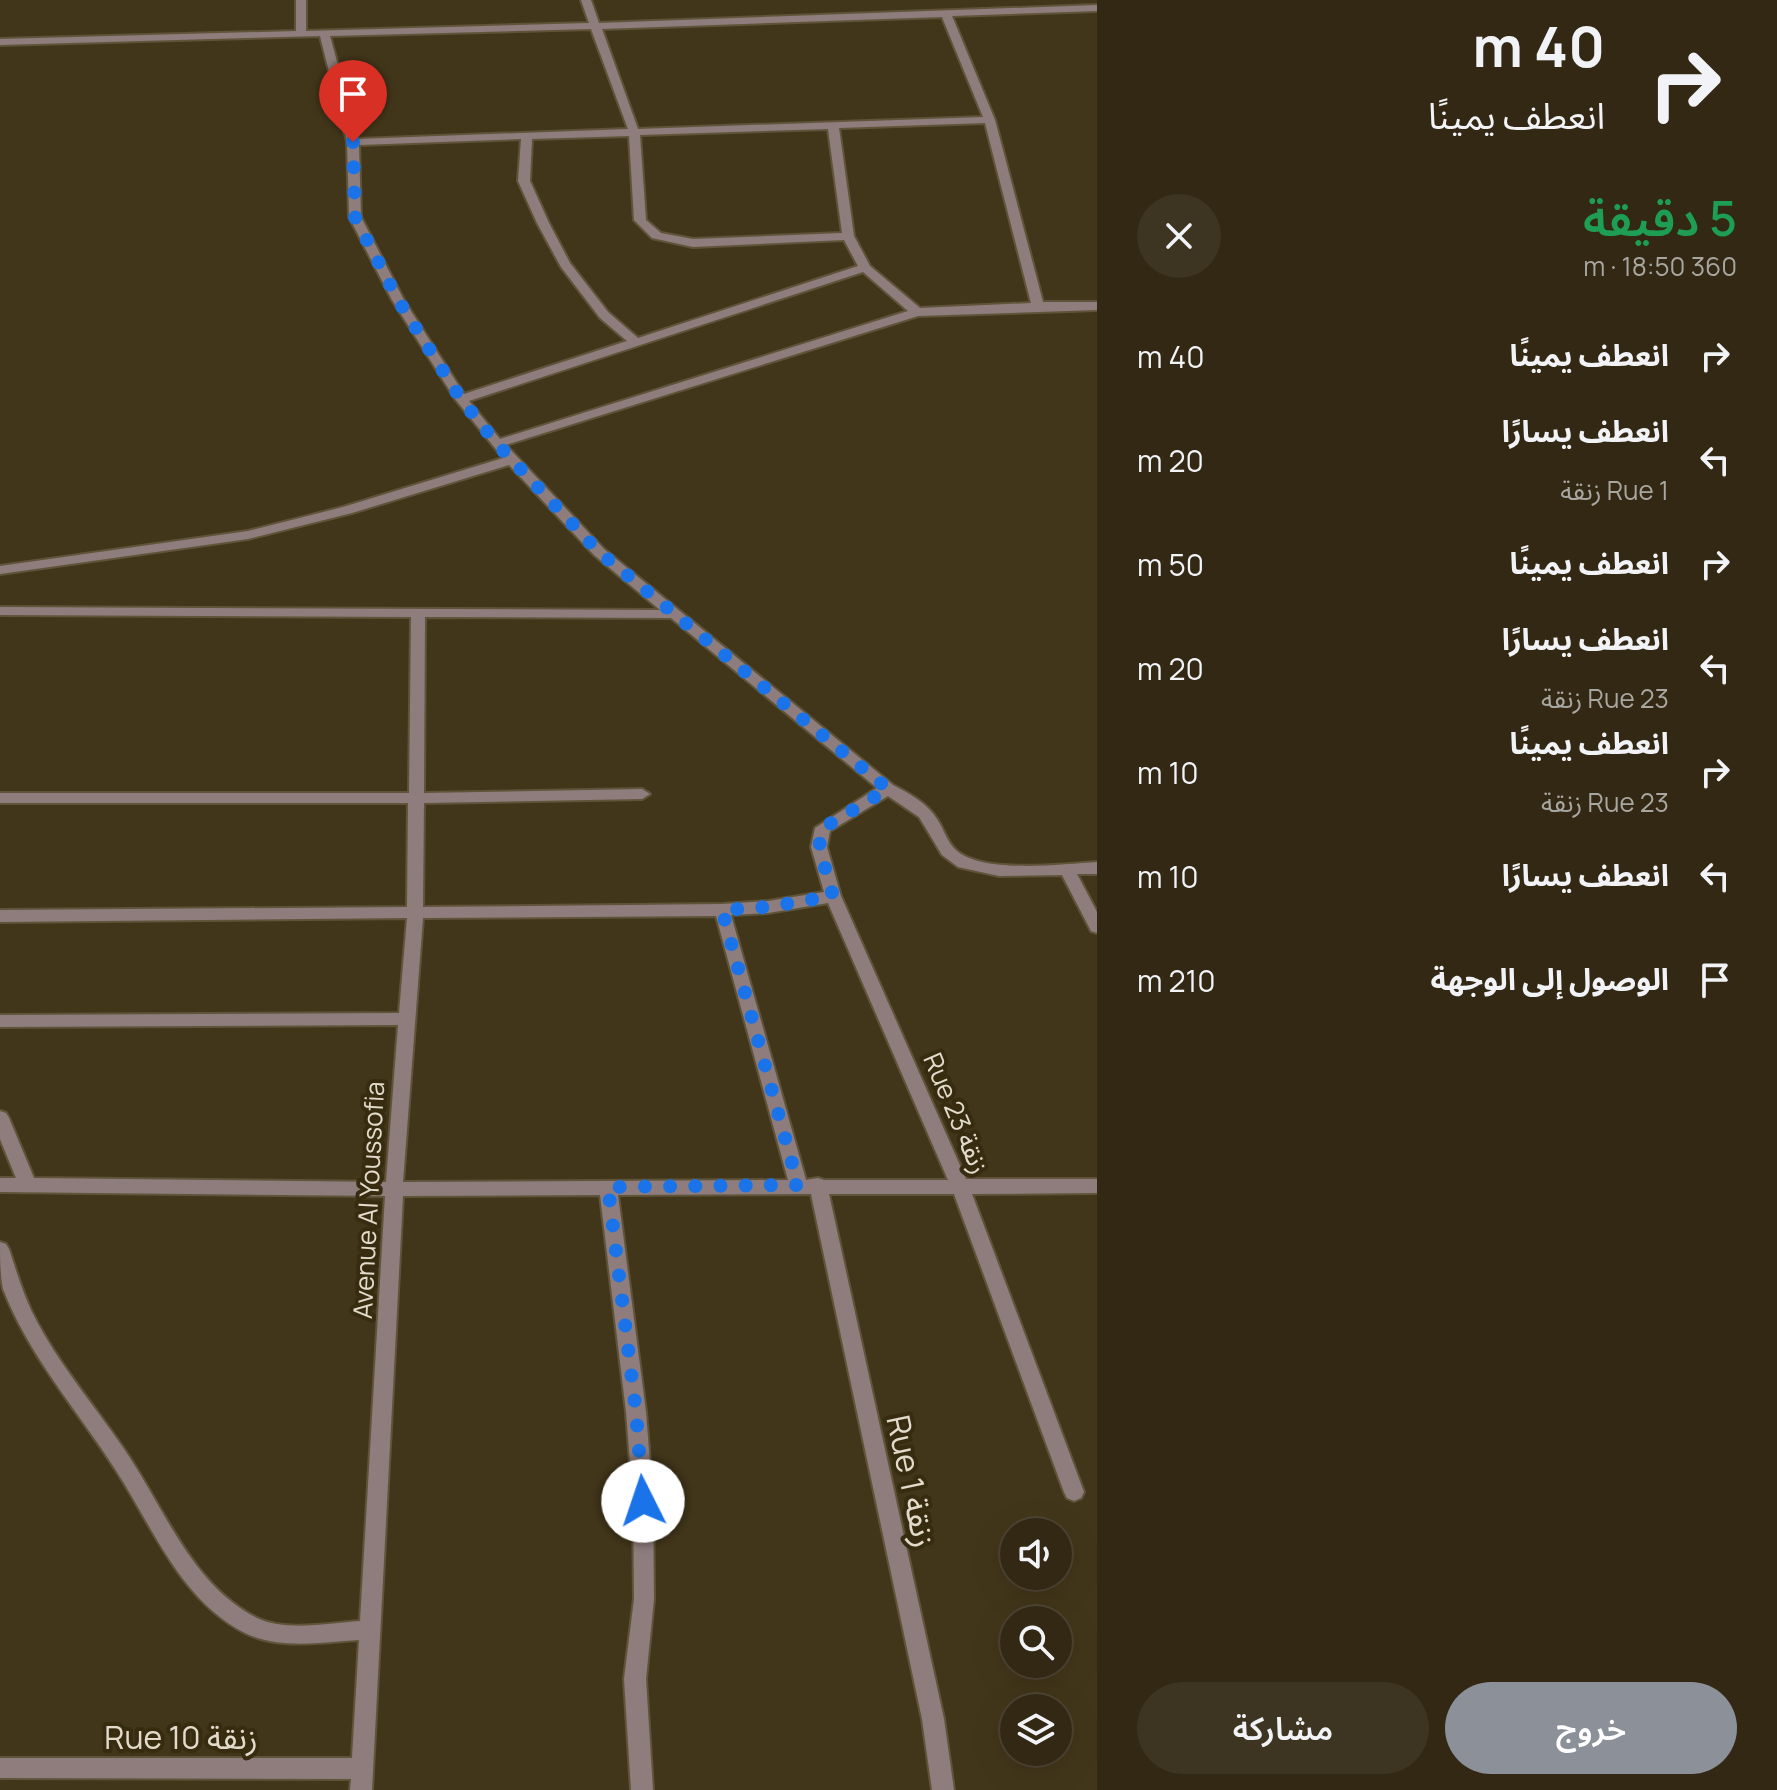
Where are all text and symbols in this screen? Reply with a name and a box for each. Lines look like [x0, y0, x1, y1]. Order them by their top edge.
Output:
text: 40 m [1473, 7, 1605, 84]
icon: right [1633, 32, 1737, 136]
pin [319, 60, 387, 142]
icon: arrive [331, 72, 375, 116]
text: انعطف يمينًا [1428, 91, 1605, 140]
text: 5 دقيقة [1583, 185, 1737, 250]
button: close [1137, 194, 1221, 278]
text: 360 m · 18:50 [1583, 248, 1737, 284]
text: انعطف يمينًا [1510, 334, 1669, 375]
icon: right [1693, 334, 1737, 378]
text: 40 m [1137, 336, 1204, 377]
text: انعطف يسارًا [1502, 410, 1669, 451]
icon: left [1693, 438, 1737, 482]
text: 20 m [1137, 440, 1204, 481]
text: Rue 1 زنقة [1560, 472, 1669, 508]
text: انعطف يمينًا [1510, 542, 1669, 583]
icon: right [1693, 542, 1737, 586]
text: 50 m [1137, 544, 1204, 585]
text: انعطف يسارًا [1502, 618, 1669, 659]
icon: left [1693, 646, 1737, 690]
text: 20 m [1137, 648, 1204, 689]
text: Rue 23 زنقة [1541, 680, 1669, 716]
text: انعطف يمينًا [1510, 722, 1669, 763]
icon: right [1693, 750, 1737, 794]
text: 10 m [1137, 752, 1198, 793]
text: Rue 23 زنقة [1541, 784, 1669, 820]
text: انعطف يسارًا [1502, 854, 1669, 895]
icon: left [1693, 854, 1737, 898]
text: 10 m [1137, 856, 1198, 897]
text: الوصول إلى الوجهة [1430, 958, 1669, 999]
icon: arrive [1693, 958, 1737, 1002]
text: 210 m [1137, 960, 1216, 1001]
street label: Rue 23 زنقة [915, 1047, 999, 1179]
street label: Avenue Al Youssofia [344, 1080, 392, 1320]
street label: Rue 1 زنقة [877, 1411, 947, 1551]
position arrow [601, 1459, 685, 1543]
map controls [1000, 1518, 1072, 1766]
button: sound [1000, 1518, 1072, 1590]
button: search [1000, 1606, 1072, 1678]
button: مشاركة [1137, 1682, 1429, 1774]
button: خروج [1445, 1682, 1737, 1774]
button: layers [1000, 1694, 1072, 1766]
street label: Rue 10 زنقة [104, 1715, 258, 1759]

